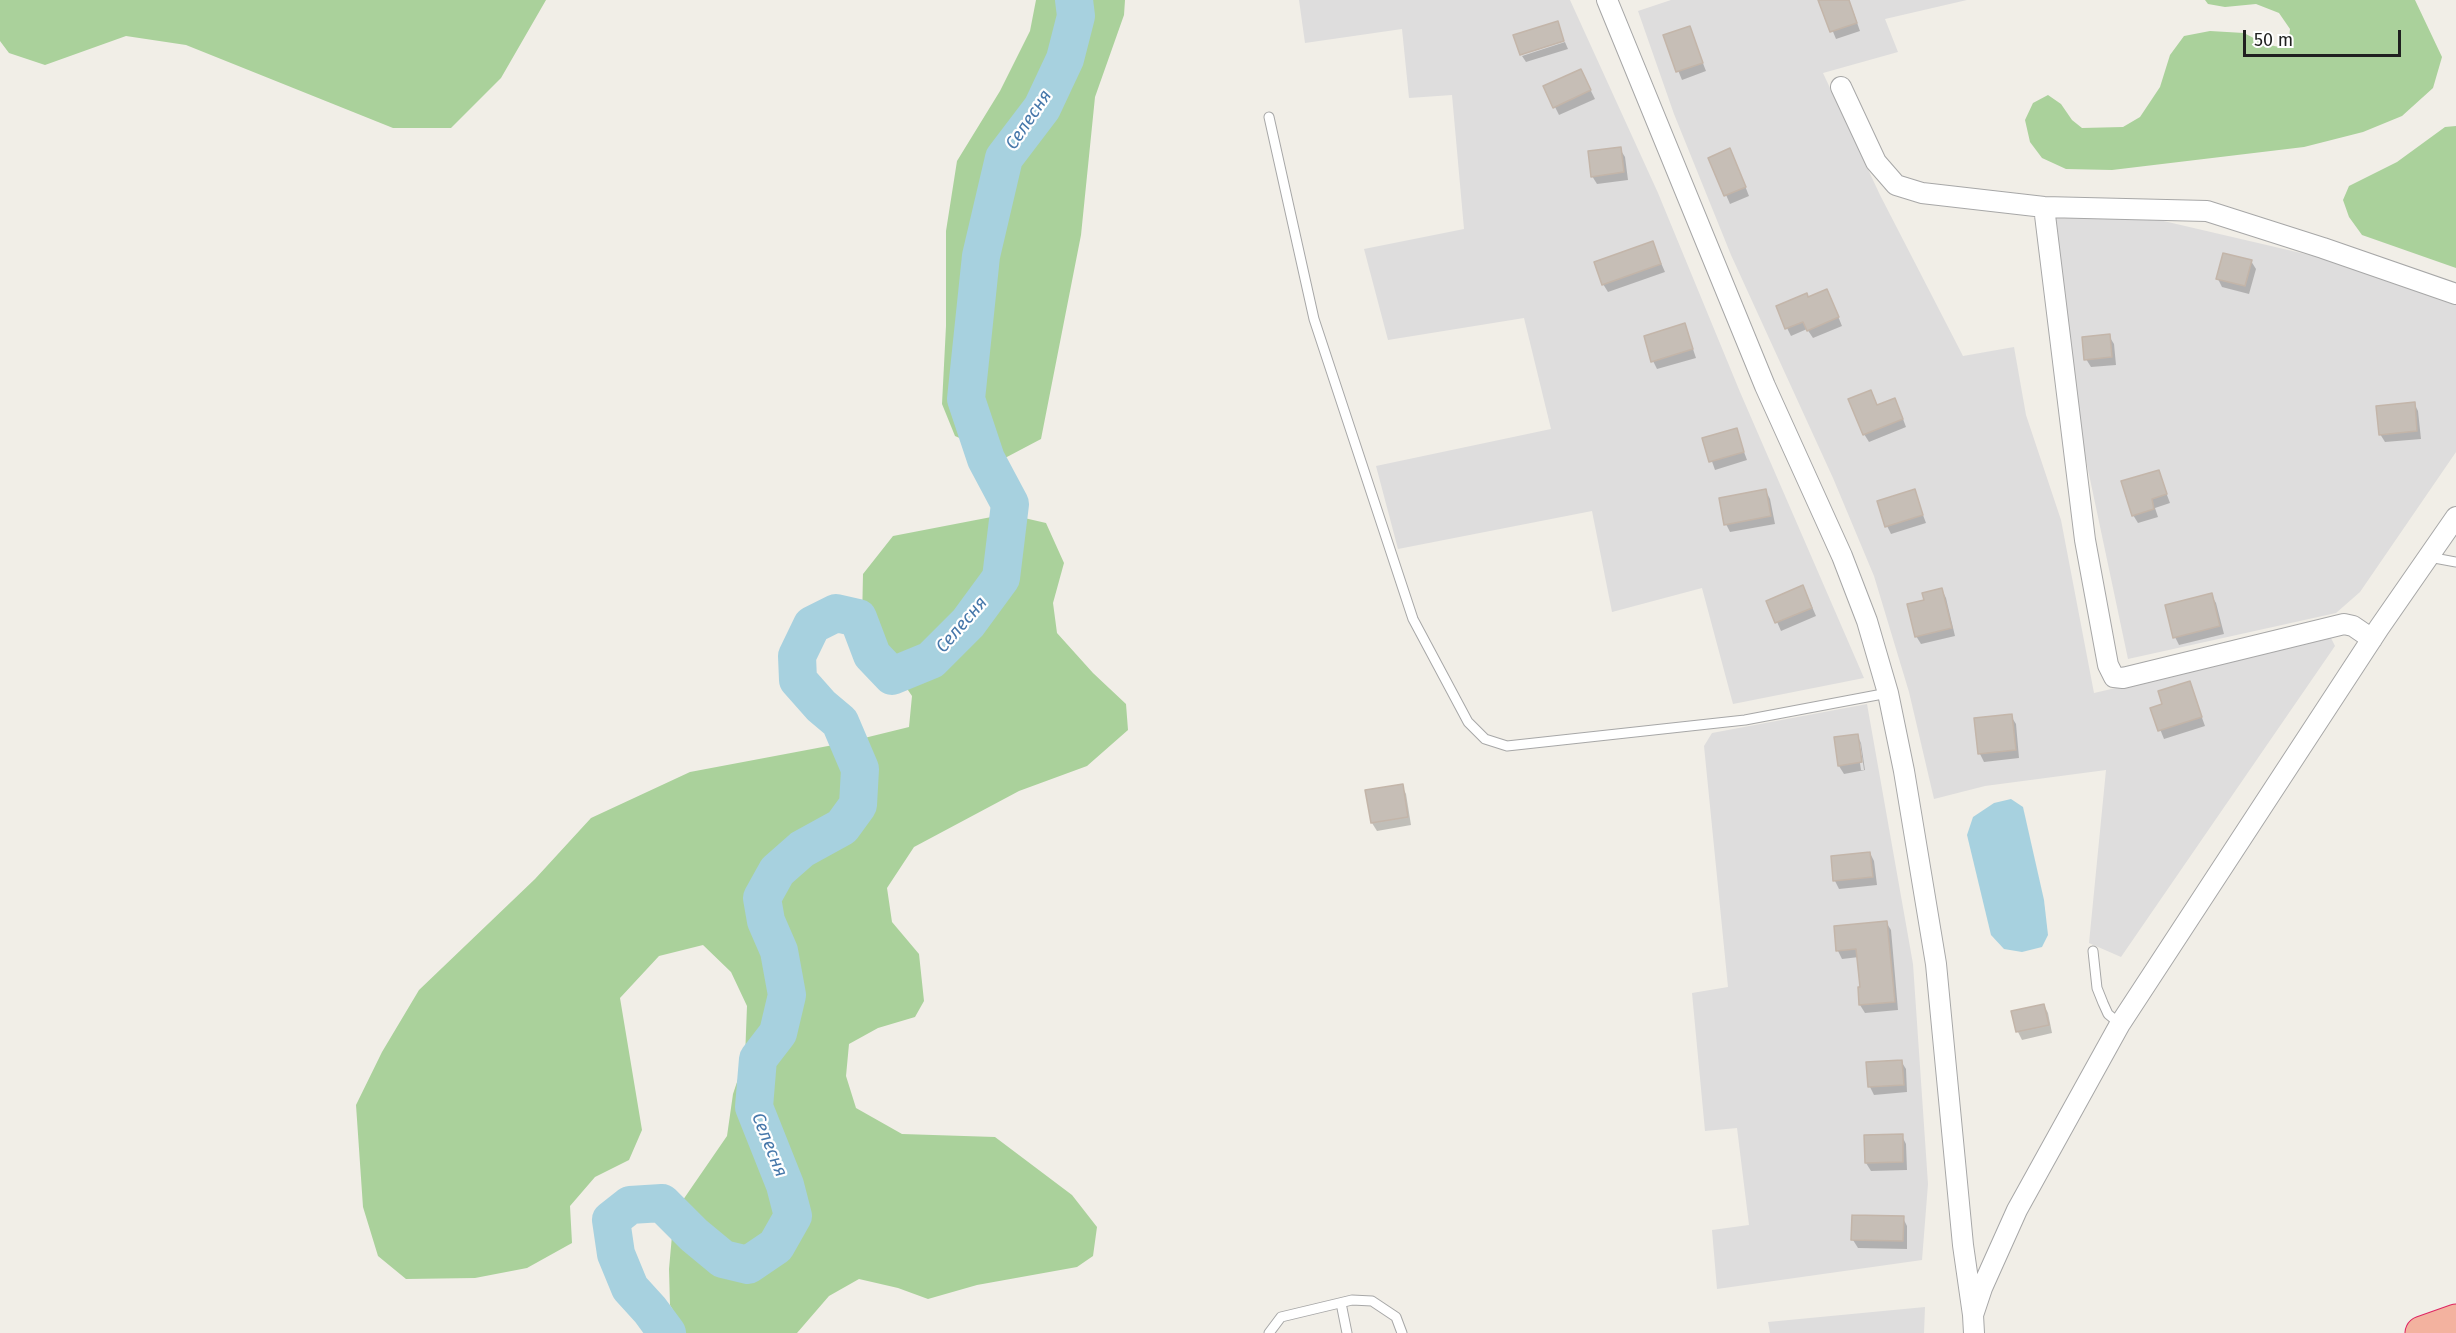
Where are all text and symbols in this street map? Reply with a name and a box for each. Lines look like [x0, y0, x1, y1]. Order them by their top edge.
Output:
scale bar [2246, 18, 2404, 56]
text: 50 m [2254, 29, 2293, 51]
water label: Селесня [1001, 86, 1057, 154]
water label: Селесня [932, 593, 992, 657]
water label: Селесня [746, 1110, 792, 1180]

